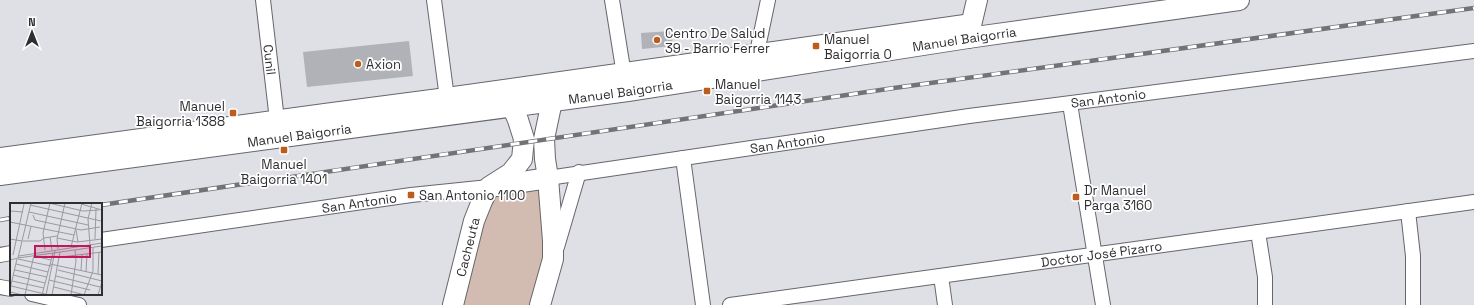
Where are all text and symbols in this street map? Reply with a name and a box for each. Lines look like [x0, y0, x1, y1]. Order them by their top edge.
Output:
north arrow [12, 12, 52, 52]
text: N [28, 15, 36, 29]
street label: Manuel Baigorria [911, 23, 1018, 56]
place label: Centro De Salud 39 - Barrio Ferrer [665, 25, 770, 57]
place label: Manuel Baigorria 0 [824, 31, 892, 63]
marker: Centro De Salud 39 - Barrio Ferrer [652, 35, 662, 45]
marker: Manuel Baigorria 0 [811, 41, 821, 51]
street label: Cunil [259, 43, 280, 76]
place label: Axion [366, 56, 401, 73]
marker: Axion [353, 59, 363, 69]
street label: Manuel Baigorria [567, 76, 674, 108]
place label: Manuel Baigorria 1143 [715, 76, 801, 108]
street label: San Antonio [1070, 85, 1147, 112]
marker: Manuel Baigorria 1143 [702, 86, 712, 96]
place label: Manuel Baigorria 1388 [136, 98, 225, 130]
marker: Manuel Baigorria 1388 [228, 108, 238, 118]
street label: Manuel Baigorria [246, 120, 353, 151]
street label: San Antonio [749, 129, 826, 157]
marker: Manuel Baigorria 1401 [279, 145, 289, 155]
place label: Manuel Baigorria 1401 [241, 156, 327, 188]
place label: Dr Manuel Parga 3160 [1084, 182, 1152, 214]
place label: San Antonio 1100 [419, 187, 525, 204]
street label: San Antonio [321, 189, 398, 217]
marker: San Antonio 1100 [406, 190, 416, 200]
marker: Dr Manuel Parga 3160 [1071, 192, 1081, 202]
inset map [10, 203, 102, 295]
street label: Cacheuta [452, 215, 484, 278]
street label: Doctor José Pizarro [1040, 237, 1163, 271]

